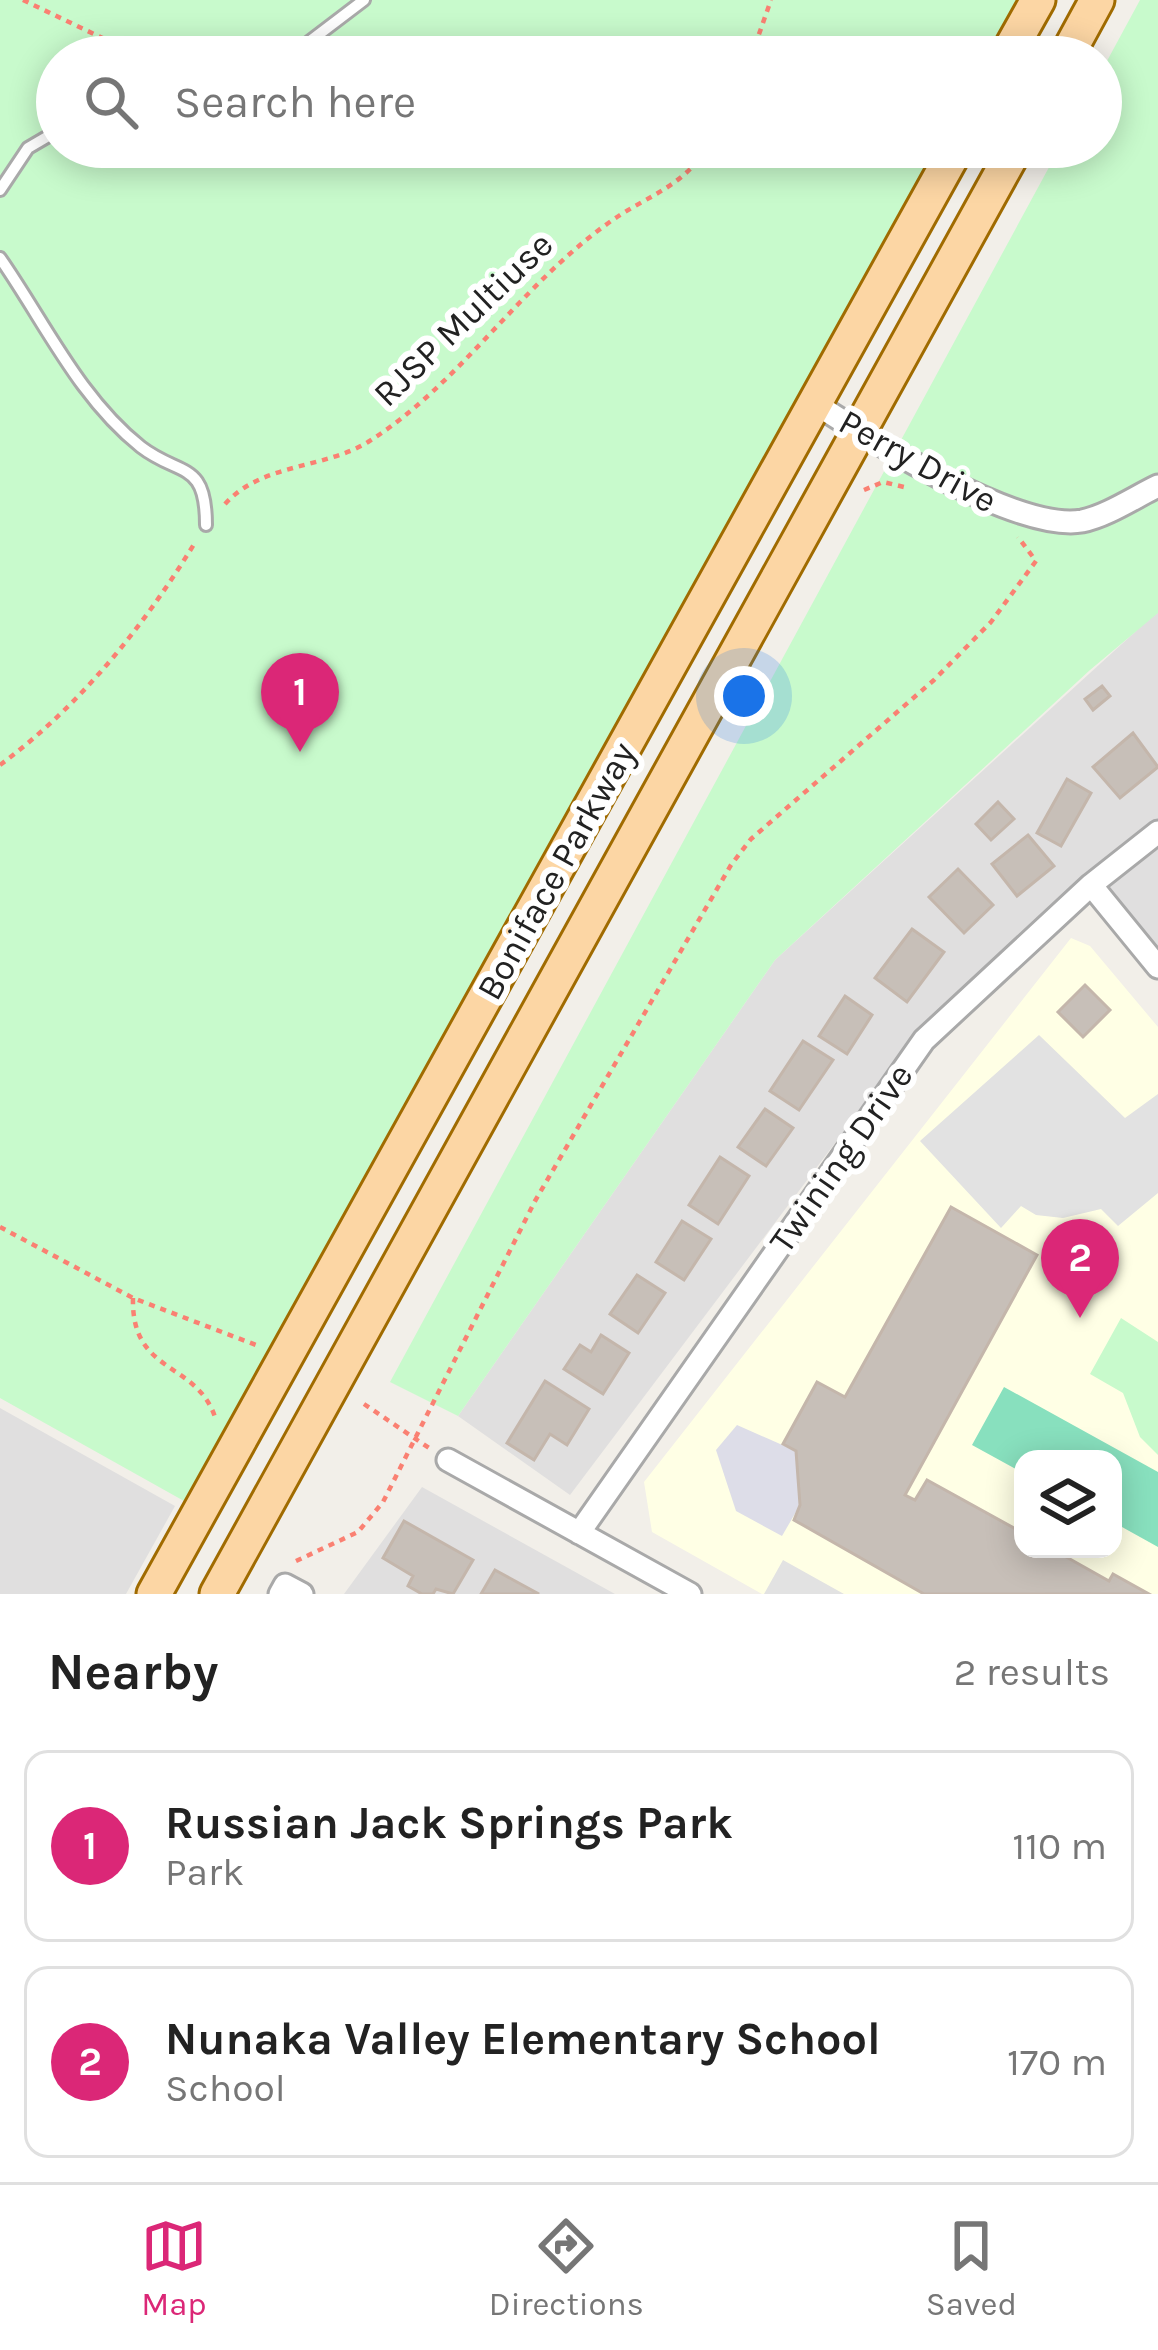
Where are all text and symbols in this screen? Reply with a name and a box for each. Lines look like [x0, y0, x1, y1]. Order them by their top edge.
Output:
search box [36, 36, 1122, 168]
icon: search [78, 69, 144, 135]
text: Search here [174, 76, 416, 128]
street label: RJSP Multiuse [365, 223, 561, 415]
street label: Perry Drive [832, 400, 1004, 522]
pin: 1 [261, 653, 339, 752]
your location [714, 666, 774, 726]
street label: Boniface Parkway [468, 735, 644, 1007]
street label: Twining Drive [760, 1055, 922, 1261]
pin: 2 [1041, 1219, 1119, 1318]
map controls [1014, 1450, 1122, 1558]
button: layers [1014, 1450, 1122, 1558]
text: Nearby [48, 1642, 218, 1702]
text: 2 results [954, 1649, 1110, 1695]
text: Russian Jack Springs Park [165, 1797, 733, 1849]
text: 1 [83, 1823, 97, 1869]
text: 110 m [1012, 1823, 1107, 1869]
text: Park [165, 1849, 244, 1895]
text: Nunaka Valley Elementary School [165, 2013, 881, 2065]
text: 2 [78, 2039, 102, 2085]
text: 170 m [1007, 2039, 1107, 2085]
text: School [165, 2065, 286, 2111]
tab: Map [141, 2213, 207, 2323]
tab: Directions [489, 2213, 644, 2323]
tab: Saved [926, 2213, 1017, 2323]

